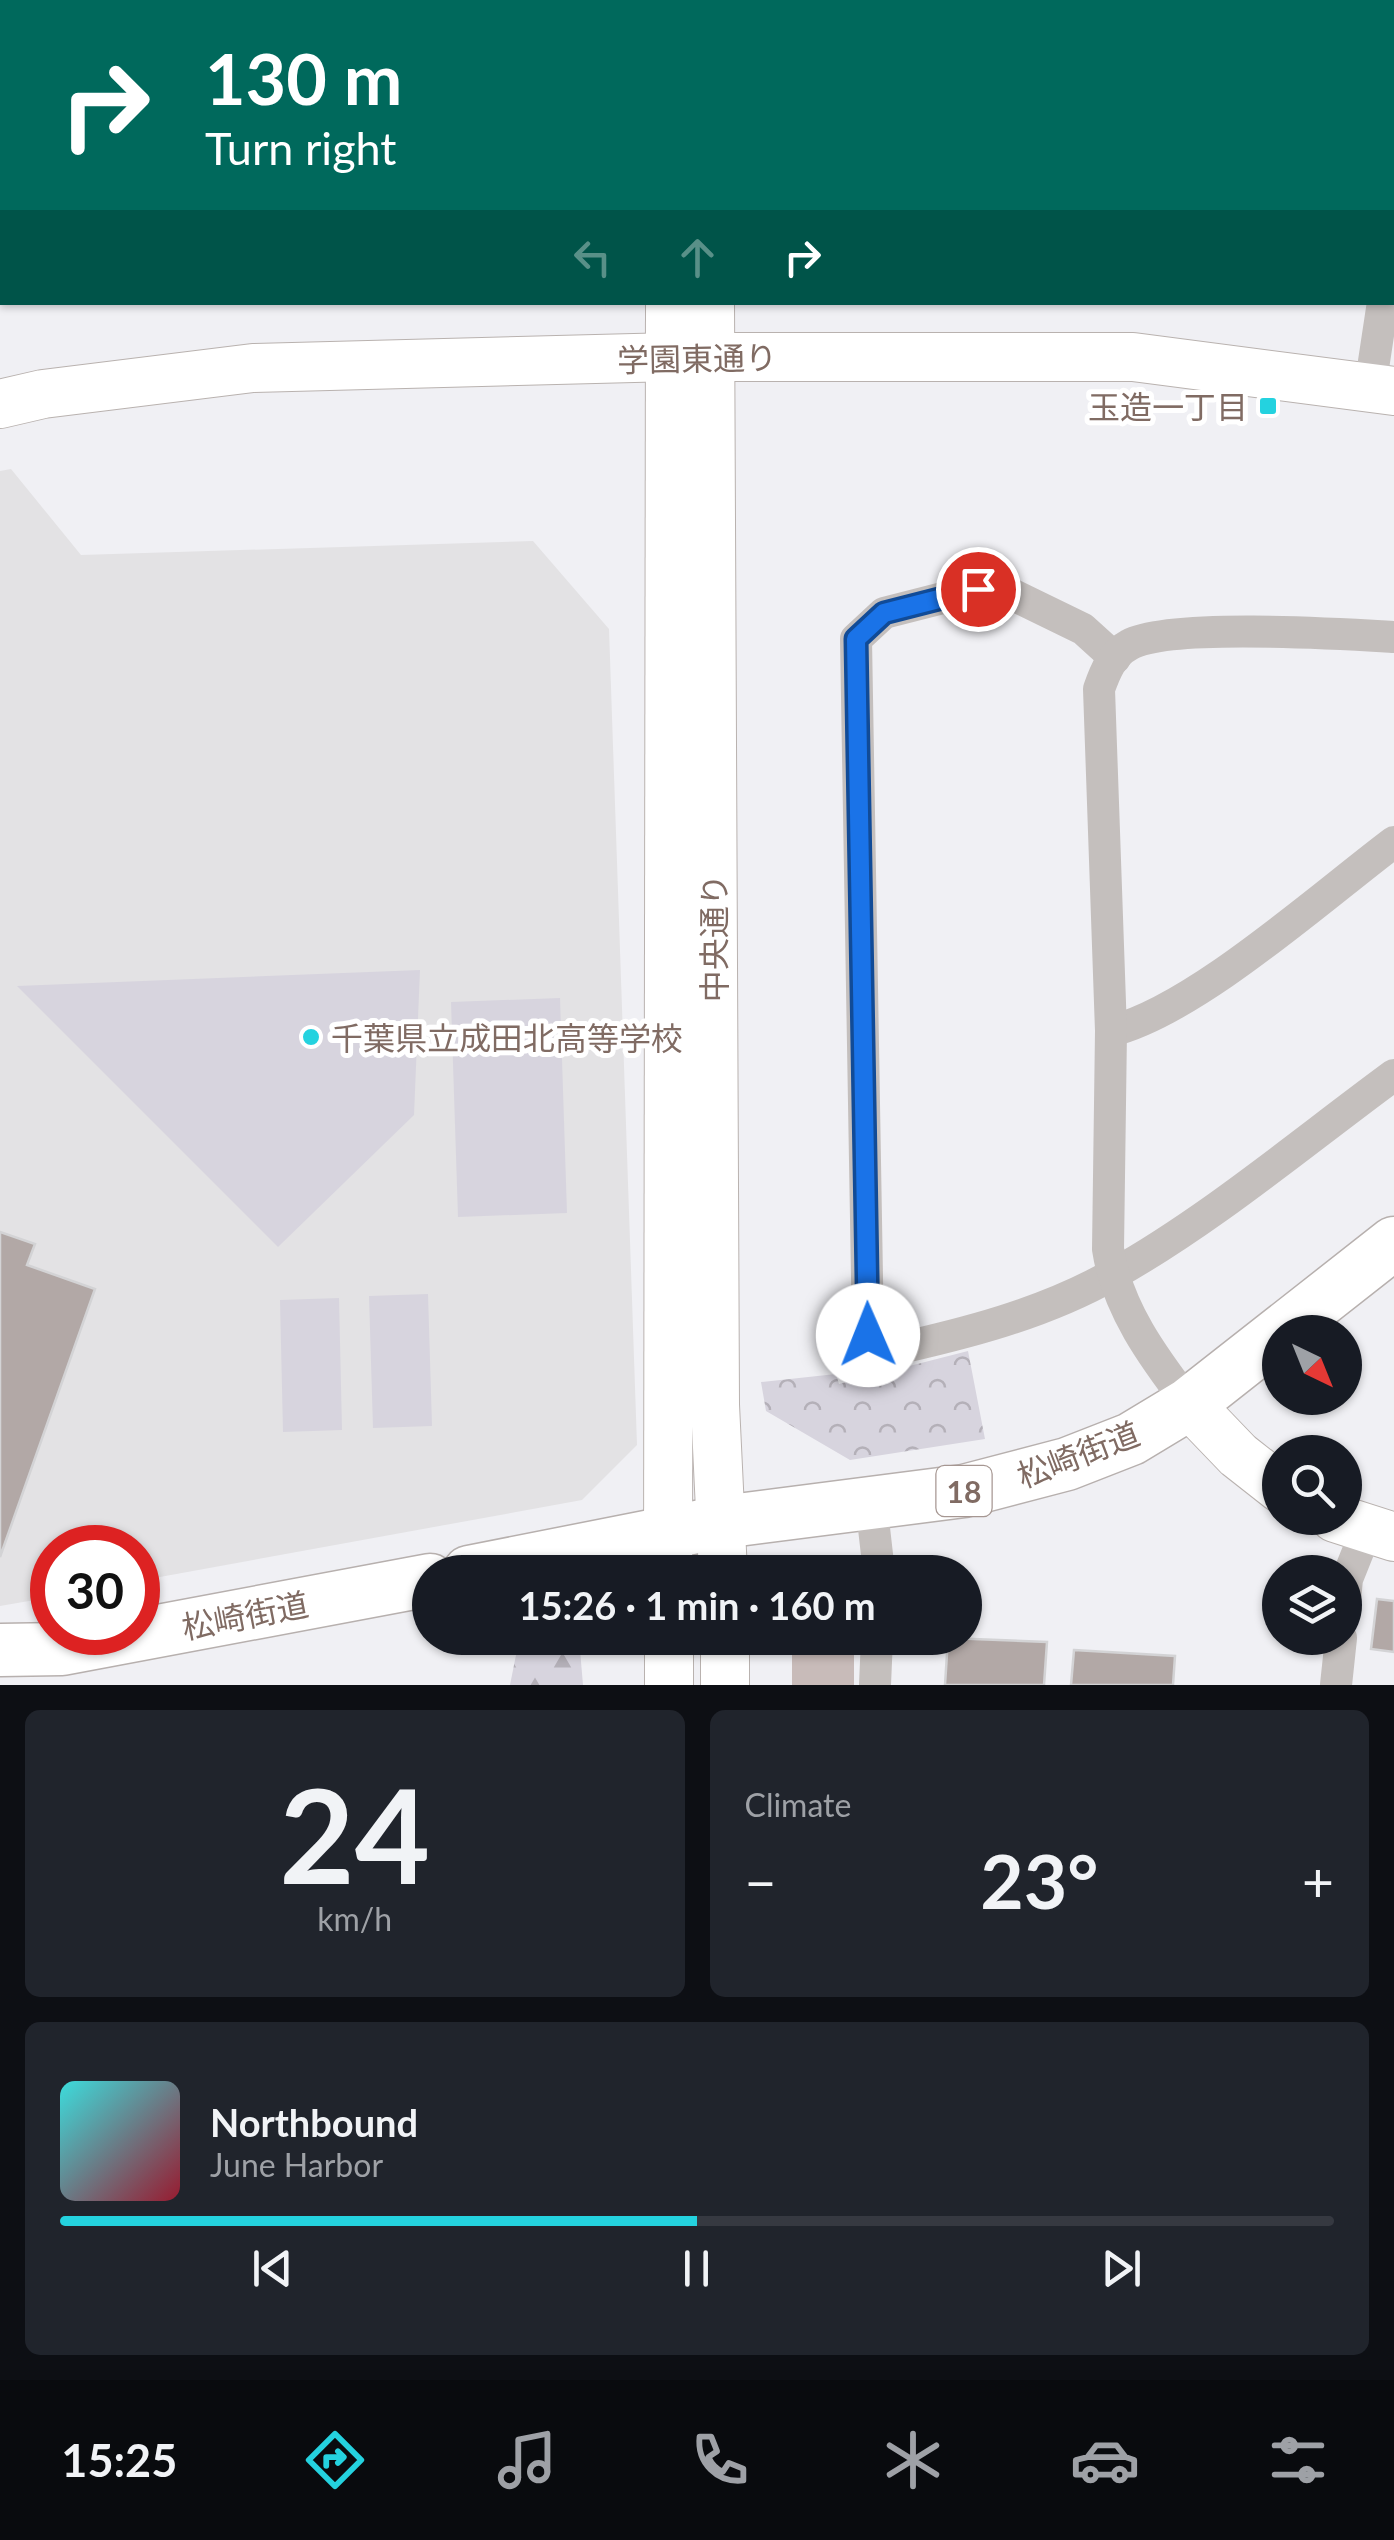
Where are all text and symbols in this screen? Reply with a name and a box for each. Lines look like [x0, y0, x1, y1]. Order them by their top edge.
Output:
text: 130 m [205, 36, 402, 120]
icon: right [40, 40, 170, 170]
text: Turn right [205, 121, 396, 175]
icon: left [565, 230, 620, 285]
icon: ahead [670, 230, 725, 285]
icon: right [775, 230, 830, 285]
street label: 学園東通り [617, 337, 777, 379]
place label: 玉造一丁目 [1088, 387, 1248, 426]
marker: 玉造一丁目 [1257, 395, 1279, 417]
pin [936, 547, 1021, 632]
icon: arrive [951, 562, 1006, 617]
street label: 中央通り [694, 874, 733, 1002]
place label: 千葉県立成田北高等学校 [331, 1018, 683, 1057]
marker: 千葉県立成田北高等学校 [300, 1026, 322, 1048]
position arrow [816, 1283, 920, 1387]
north arrow [1262, 1315, 1362, 1415]
map controls [1262, 1315, 1362, 1655]
street label: 松崎街道 [1011, 1413, 1145, 1495]
button: search [1262, 1435, 1362, 1535]
road number: 18 [936, 1466, 992, 1516]
speed limit sign: 30 [30, 1525, 160, 1655]
button: layers [1262, 1555, 1362, 1655]
text: 15:26 · 1 min · 160 m [518, 1582, 876, 1628]
street label: 松崎街道 [178, 1584, 312, 1646]
text: 24 [279, 1756, 430, 1912]
text: Climate [745, 1785, 851, 1824]
text: 23° [980, 1835, 1098, 1925]
text: − [745, 1848, 776, 1914]
text: + [1302, 1848, 1334, 1914]
text: km/h [317, 1899, 392, 1938]
text: Northbound [210, 2099, 418, 2145]
text: June Harbor [210, 2145, 383, 2184]
icon: previous [245, 2241, 300, 2296]
icon: pause [669, 2241, 724, 2296]
icon: next [1094, 2241, 1149, 2296]
icon: directions [300, 2425, 370, 2495]
icon: music [492, 2425, 562, 2495]
icon: phone [685, 2425, 755, 2495]
icon: climate [878, 2425, 948, 2495]
icon: car [1070, 2425, 1140, 2495]
icon: filters [1263, 2425, 1333, 2495]
text: 15:25 [61, 2433, 177, 2487]

